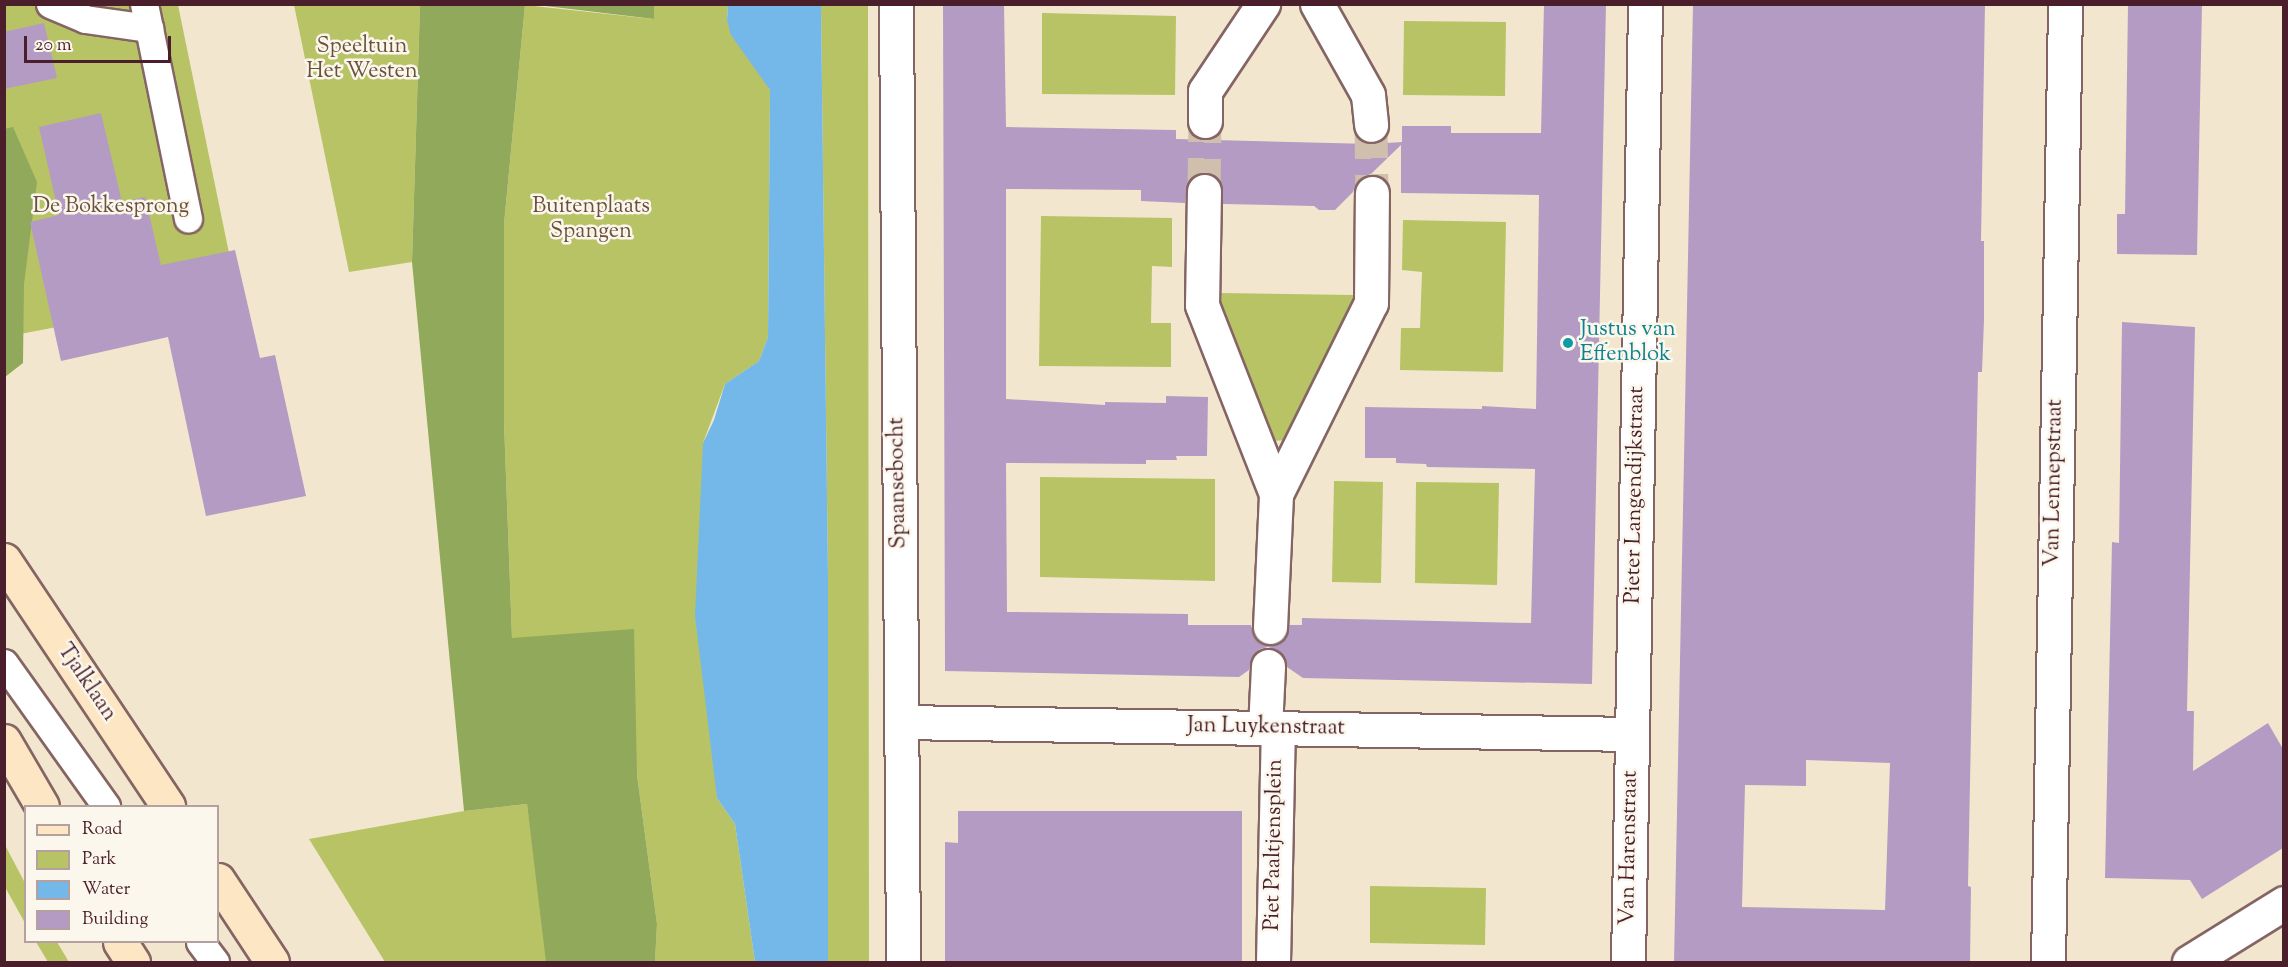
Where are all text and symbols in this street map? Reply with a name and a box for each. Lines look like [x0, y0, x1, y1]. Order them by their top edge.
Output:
scale bar [27, 24, 174, 62]
text: 20 m [35, 33, 72, 59]
park label: Speeltuin Het Westen [306, 34, 418, 86]
park label: Buitenplaats Spangen [532, 194, 650, 246]
park label: De Bokkesprong [33, 195, 189, 221]
place label: Justus van Effenblok [1580, 317, 1676, 368]
marker: Justus van Effenblok [1561, 336, 1575, 350]
street label: Pieter Langendijkstraat [1621, 386, 1651, 604]
street label: Van Lennepstraat [2040, 399, 2070, 567]
street label: Spaansebocht [885, 417, 913, 549]
street label: Tjalklaan [50, 639, 122, 727]
street label: Jan Luykenstraat [1187, 713, 1345, 743]
street label: Piet Paaltjensplein [1260, 759, 1290, 931]
street label: Van Harenstraat [1615, 770, 1645, 926]
legend [24, 805, 219, 943]
text: Road [82, 817, 122, 843]
text: Park [82, 847, 116, 873]
text: Water [82, 877, 130, 903]
text: Building [82, 907, 148, 933]

